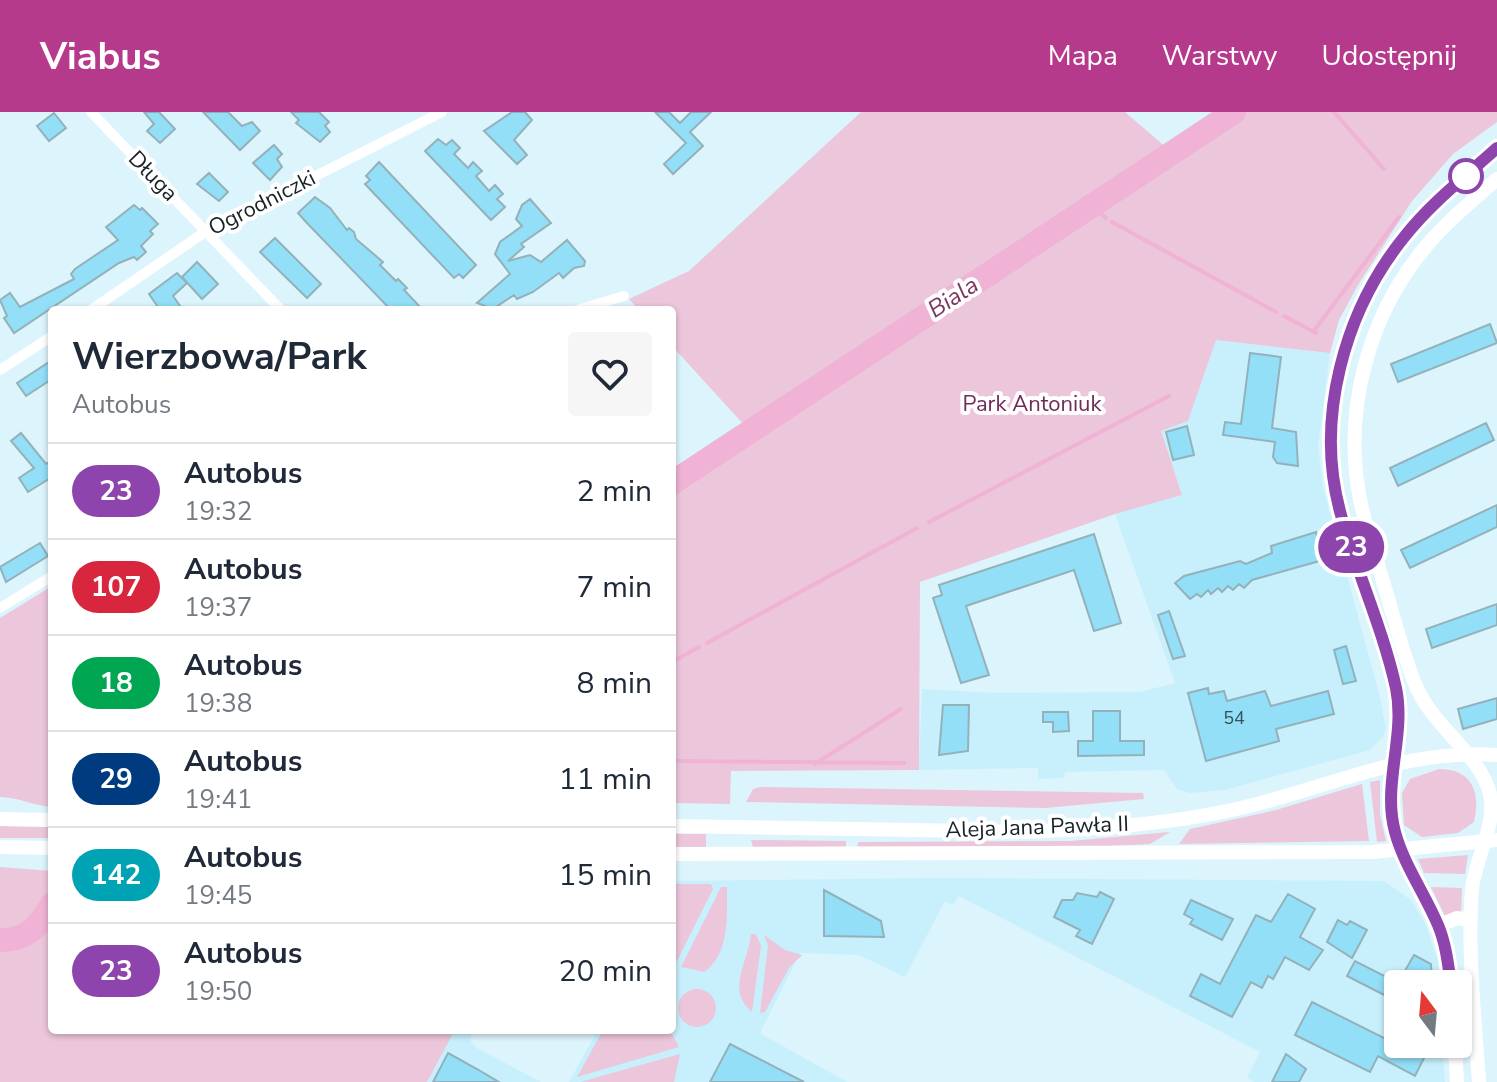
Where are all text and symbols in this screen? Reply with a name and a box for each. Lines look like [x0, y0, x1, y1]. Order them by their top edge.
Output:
text: Viabus [40, 31, 161, 82]
text: Mapa [1048, 37, 1118, 75]
text: Warstwy [1162, 37, 1278, 75]
text: Udostępnij [1322, 37, 1457, 75]
street label: Długa [121, 144, 185, 208]
unlabelled marker [1449, 159, 1483, 193]
street label: Ogrodniczki [203, 163, 321, 243]
water label: Biala [921, 269, 985, 325]
text: Wierzbowa/Park [72, 331, 367, 382]
button: heart [568, 332, 652, 416]
text: Autobus [72, 387, 171, 422]
park label: Park Antoniuk [963, 389, 1102, 419]
text: Autobus [184, 453, 302, 494]
text: 2 min [577, 471, 652, 512]
text: 23 [99, 472, 133, 510]
text: 19:32 [184, 494, 252, 529]
line badge: 23 [1315, 521, 1387, 573]
text: 23 [1334, 528, 1368, 566]
text: Autobus [184, 549, 302, 590]
text: 7 min [577, 567, 652, 608]
text: 107 [91, 568, 141, 606]
text: 19:37 [184, 590, 252, 625]
text: Autobus [184, 645, 302, 686]
text: 8 min [577, 663, 652, 704]
text: 18 [99, 664, 133, 702]
text: 19:38 [184, 686, 252, 721]
house number: 54 [1223, 706, 1245, 730]
text: Autobus [184, 741, 302, 782]
text: 11 min [559, 759, 652, 800]
text: 29 [99, 760, 133, 798]
text: 19:41 [184, 782, 252, 817]
street label: Aleja Jana Pawła II [945, 809, 1129, 845]
text: Autobus [184, 837, 302, 878]
text: 15 min [559, 855, 652, 896]
text: 142 [91, 856, 141, 894]
text: 19:45 [184, 878, 252, 913]
text: Autobus [184, 933, 302, 974]
text: 20 min [559, 951, 652, 992]
text: 23 [99, 952, 133, 990]
north arrow [1384, 970, 1472, 1058]
map controls [1384, 970, 1472, 1058]
text: 19:50 [184, 974, 252, 1009]

